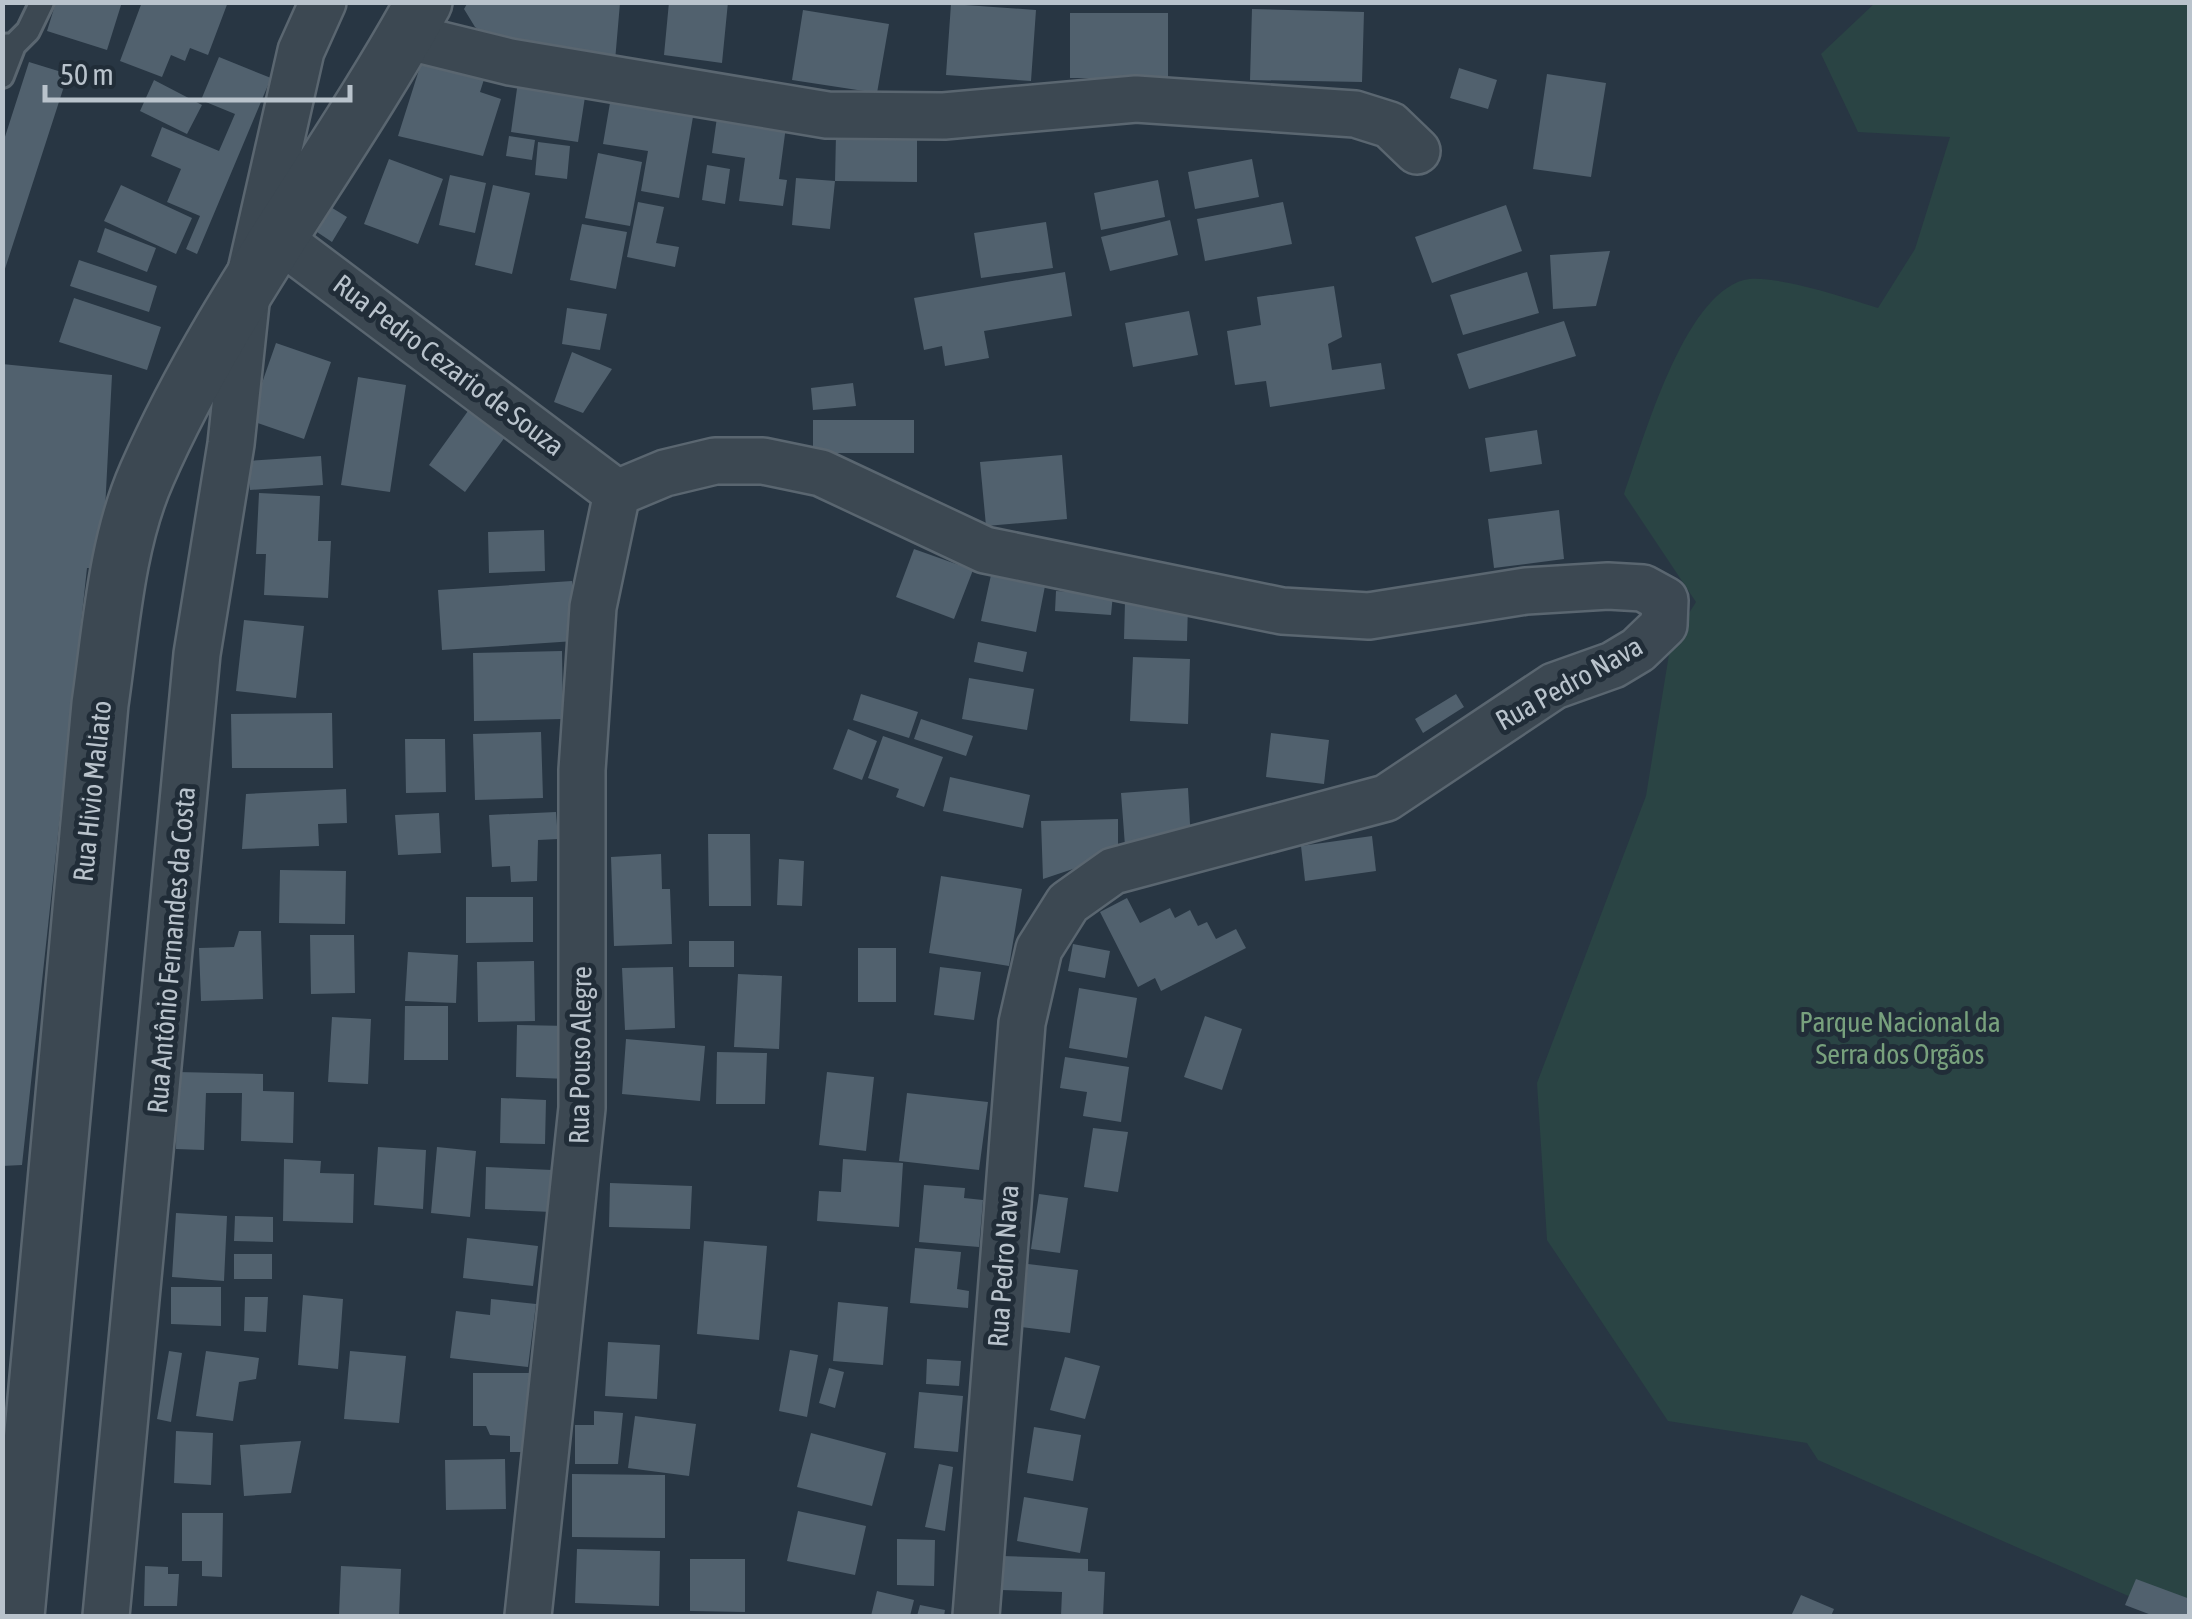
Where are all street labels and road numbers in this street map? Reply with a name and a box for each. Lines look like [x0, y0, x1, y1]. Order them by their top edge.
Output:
street label: Rua Pedro Cezario de Souza [327, 268, 571, 462]
street label: Rua Pedro Nava [1490, 630, 1648, 736]
street label: Rua Hivio Maliato [67, 699, 117, 883]
street label: Rua Antônio Fernandes da Costa [141, 785, 201, 1115]
street label: Rua Pouso Alegre [562, 966, 598, 1144]
street label: Rua Pedro Nava [981, 1184, 1025, 1348]

